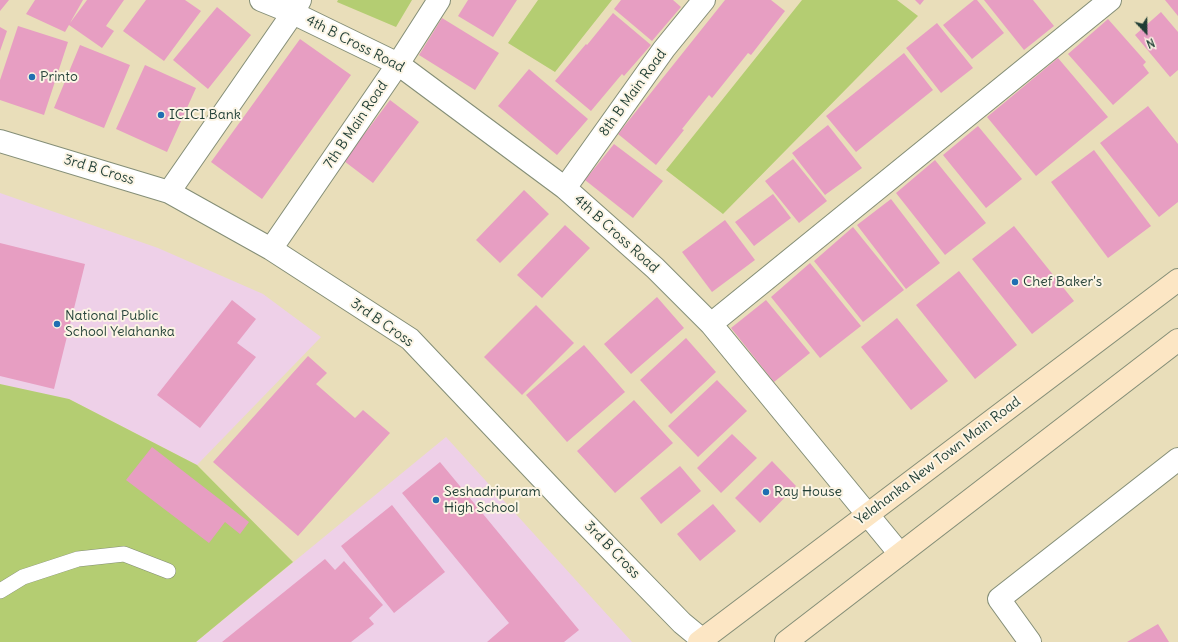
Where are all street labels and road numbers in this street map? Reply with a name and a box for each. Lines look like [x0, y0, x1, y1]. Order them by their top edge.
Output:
street label: 4th B Cross Road [303, 12, 407, 76]
street label: 8th B Main Road [596, 46, 670, 140]
street label: 7th B Main Road [320, 78, 392, 172]
street label: 3rd B Cross [62, 151, 136, 189]
street label: 4th B Cross Road [570, 192, 662, 276]
street label: 3rd B Cross [347, 295, 417, 351]
street label: Yelahanka New Town Main Road [852, 393, 1024, 529]
street label: 3rd B Cross [581, 518, 643, 582]

